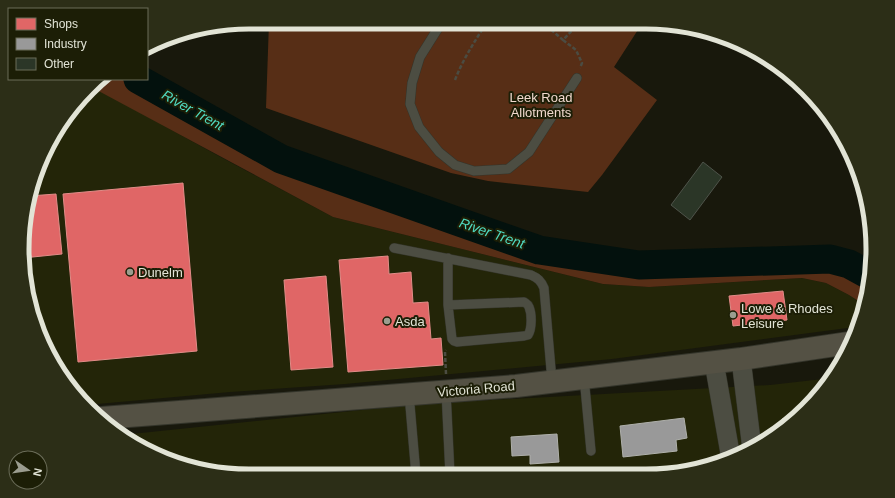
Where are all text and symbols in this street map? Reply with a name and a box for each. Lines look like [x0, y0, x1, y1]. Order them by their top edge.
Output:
legend [8, 8, 148, 80]
text: Shops [44, 17, 78, 31]
text: Industry [44, 37, 87, 51]
text: Other [44, 57, 74, 71]
water label: River Trent [159, 86, 228, 134]
park label: Leek Road Allotments [510, 90, 572, 120]
water label: River Trent [457, 214, 528, 252]
place label: Dunelm [138, 265, 183, 280]
marker: Dunelm [125, 267, 135, 277]
place label: Lowe & Rhodes Leisure [741, 301, 833, 331]
marker: Lowe & Rhodes Leisure [728, 310, 738, 320]
place label: Asda [395, 314, 425, 329]
marker: Asda [382, 316, 392, 326]
street label: Victoria Road [437, 378, 515, 400]
north arrow [8, 450, 48, 490]
text: N [31, 467, 44, 478]

